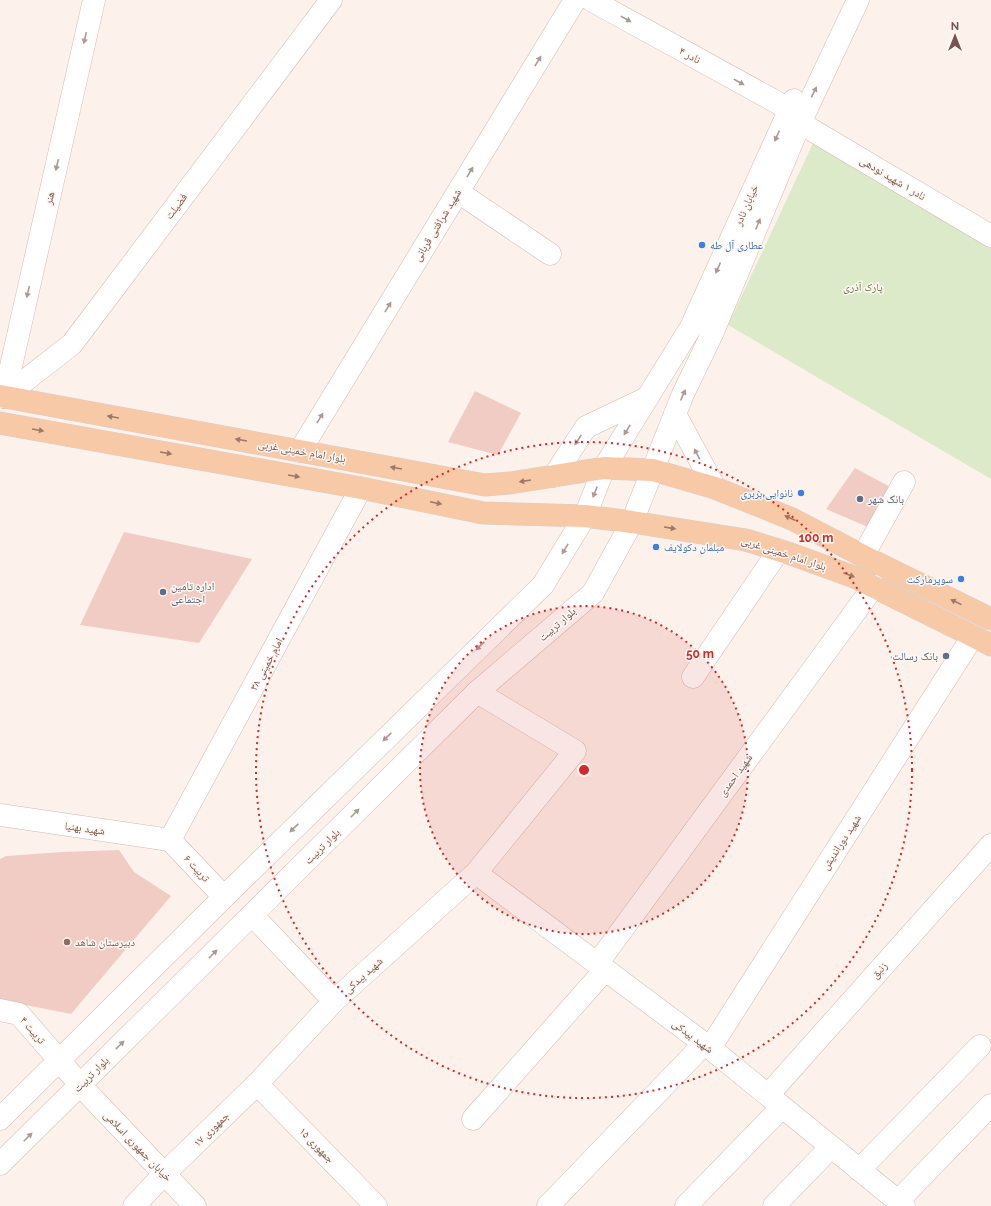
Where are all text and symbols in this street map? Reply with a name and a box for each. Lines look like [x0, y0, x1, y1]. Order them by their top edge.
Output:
one-way arrow [620, 15, 632, 22]
north arrow [935, 16, 975, 56]
text: N [951, 20, 959, 33]
one-way arrow [82, 32, 88, 44]
street label: نادر ۴ [677, 44, 703, 67]
one-way arrow [534, 56, 542, 66]
one-way arrow [734, 78, 745, 85]
one-way arrow [811, 86, 817, 97]
one-way arrow [774, 131, 780, 142]
street label: نادر ۱ شهید نودهی [857, 154, 928, 203]
one-way arrow [53, 159, 59, 171]
one-way arrow [467, 166, 474, 178]
street label: خیابان نادر [731, 183, 761, 229]
street label: شهید شرافتی قربانی [411, 187, 464, 264]
street label: هنر [41, 190, 57, 207]
street label: فضیلت [163, 191, 190, 222]
one-way arrow [755, 218, 761, 230]
place label: عطاری آل طه [710, 239, 764, 252]
marker: عطاری آل طه [697, 240, 707, 250]
one-way arrow [714, 262, 720, 274]
park label: پارک آذری [843, 281, 883, 294]
one-way arrow [25, 285, 31, 298]
one-way arrow [384, 302, 392, 312]
one-way arrow [681, 388, 687, 400]
one-way arrow [317, 412, 324, 424]
one-way arrow [107, 413, 119, 419]
one-way arrow [624, 424, 631, 436]
one-way arrow [32, 427, 44, 433]
one-way arrow [574, 435, 582, 445]
one-way arrow [235, 437, 247, 443]
street label: بلوار امام خمینی غربی [257, 437, 347, 466]
one-way arrow [693, 448, 700, 460]
one-way arrow [160, 450, 172, 456]
one-way arrow [390, 465, 402, 471]
one-way arrow [288, 473, 300, 479]
one-way arrow [518, 478, 531, 484]
one-way arrow [591, 486, 597, 498]
place label: نانوایی بربری [741, 487, 793, 500]
marker: نانوایی بربری [796, 488, 806, 498]
place label: بانک شهر [867, 493, 904, 506]
marker: بانک شهر [855, 494, 865, 504]
one-way arrow [430, 501, 442, 507]
one-way arrow [784, 515, 796, 521]
one-way arrow [664, 525, 676, 531]
text: 100 m [799, 531, 833, 545]
street label: بلوار امام خمینی غربی [740, 534, 828, 573]
place label: مبلمان دکولایف [664, 541, 724, 554]
marker: مبلمان دکولایف [651, 542, 661, 552]
one-way arrow [561, 543, 568, 555]
one-way arrow [844, 573, 856, 579]
place label: سوپرمارکت [907, 573, 953, 586]
marker: سوپرمارکت [956, 574, 966, 584]
place label: اداره تامین اجتماعی [171, 580, 214, 606]
marker: اداره تامین اجتماعی [158, 587, 168, 597]
one-way arrow [950, 599, 962, 605]
street label: بلوار تربیت [536, 605, 578, 644]
street label: ۳۸ امام خمینی [247, 636, 286, 693]
one-way arrow [475, 641, 485, 651]
text: 50 m [686, 647, 714, 661]
place label: بانک رسالت [892, 650, 938, 663]
marker: بانک رسالت [941, 651, 951, 661]
one-way arrow [382, 732, 392, 742]
street label: شهید احمدی [716, 751, 755, 799]
centre of rings [577, 763, 591, 777]
one-way arrow [350, 808, 360, 818]
street label: شهید دوراندیش [819, 812, 864, 872]
street label: شهید بهنیا [64, 819, 106, 838]
one-way arrow [289, 823, 299, 833]
street label: بلوار تربیت [302, 826, 343, 867]
street label: تربیت ۶ [181, 852, 213, 885]
place label: دبیرستان شاهد [75, 936, 135, 949]
marker: دبیرستان شاهد [62, 937, 72, 947]
one-way arrow [208, 949, 218, 959]
street label: شهید بیدکی [341, 955, 385, 996]
street label: زنبق [869, 959, 890, 981]
street label: ۴ تربیت [17, 1014, 49, 1047]
street label: شهید بیدکی [670, 1017, 716, 1056]
one-way arrow [115, 1040, 125, 1050]
street label: بلوار تربیت [71, 1054, 112, 1095]
street label: خیابان جمهوری اسلامی [101, 1109, 175, 1184]
street label: جمهوری ۱۷ [191, 1109, 232, 1150]
street label: جمهوری ۱۵ [296, 1125, 337, 1166]
one-way arrow [23, 1132, 33, 1141]

